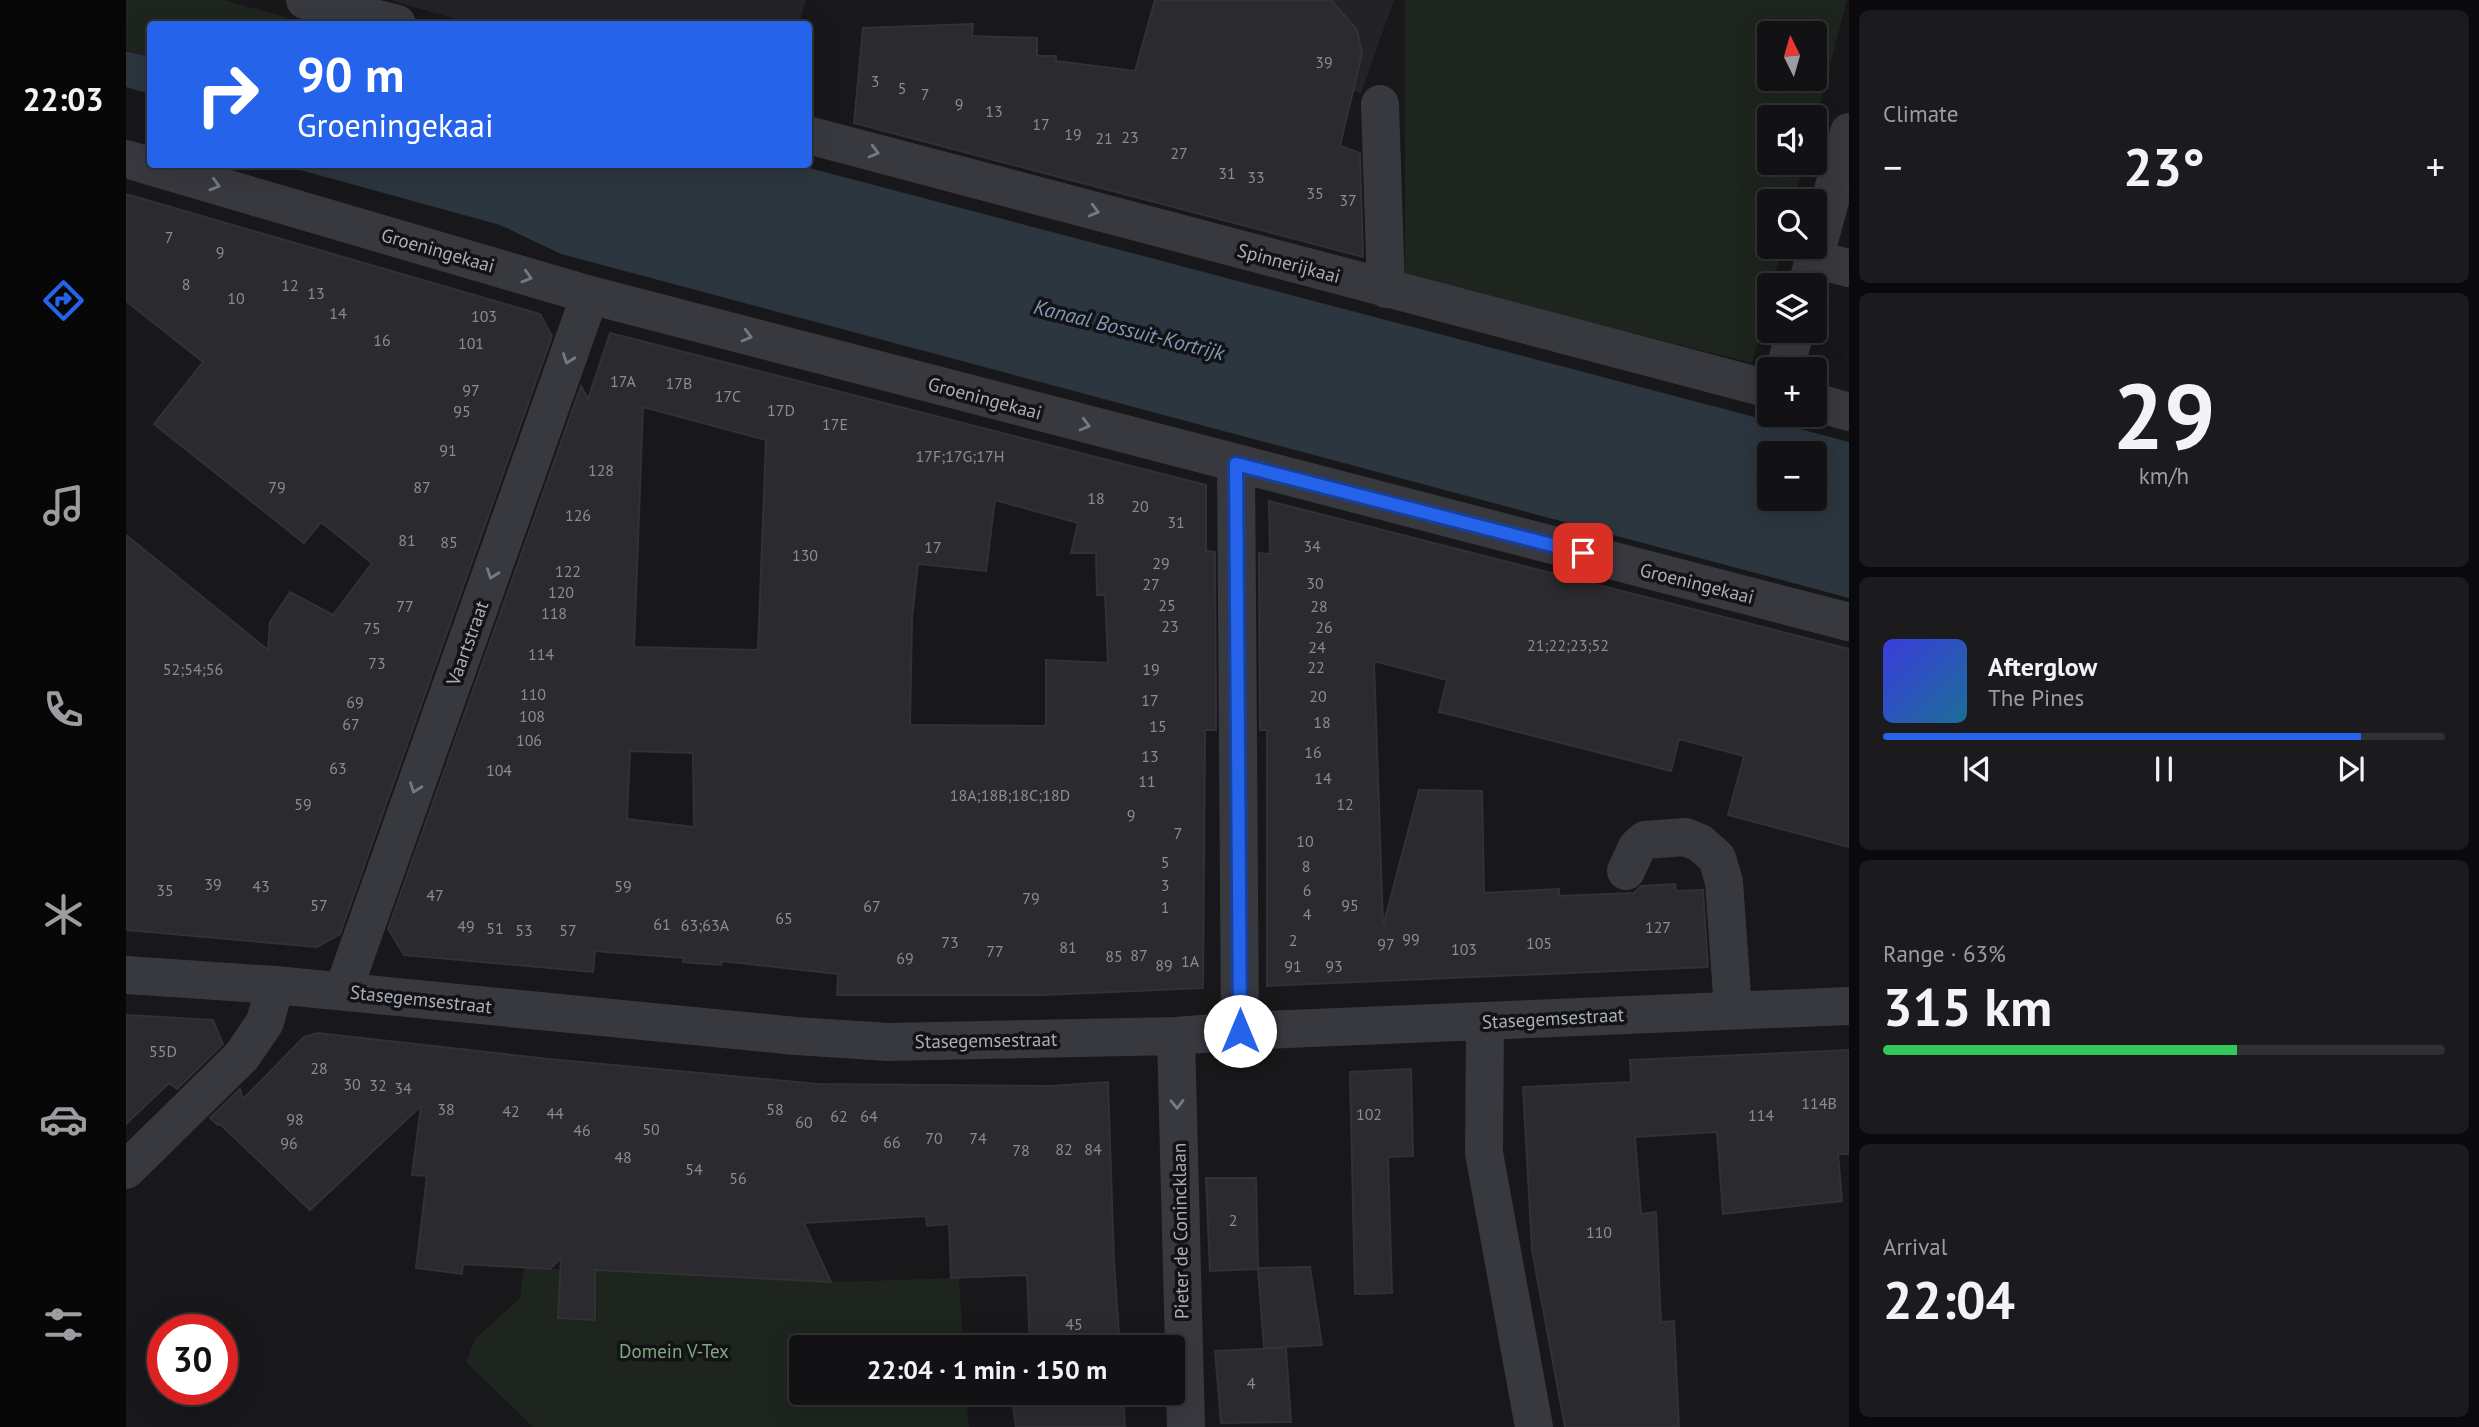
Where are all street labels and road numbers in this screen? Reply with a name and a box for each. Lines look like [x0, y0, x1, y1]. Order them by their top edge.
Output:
street label: Groeningekaai [379, 222, 497, 278]
street label: Spinnerijkaai [1235, 238, 1343, 288]
street label: Groeningekaai [926, 371, 1044, 425]
street label: Groeningekaai [1637, 557, 1757, 609]
street label: Vaartstraat [440, 597, 494, 690]
street label: Stasegemsestraat [349, 980, 494, 1018]
street label: Stasegemsestraat [1481, 1002, 1625, 1034]
street label: Stasegemsestraat [915, 1027, 1058, 1053]
street label: Pieter de Conincklaan [1166, 1143, 1194, 1319]

